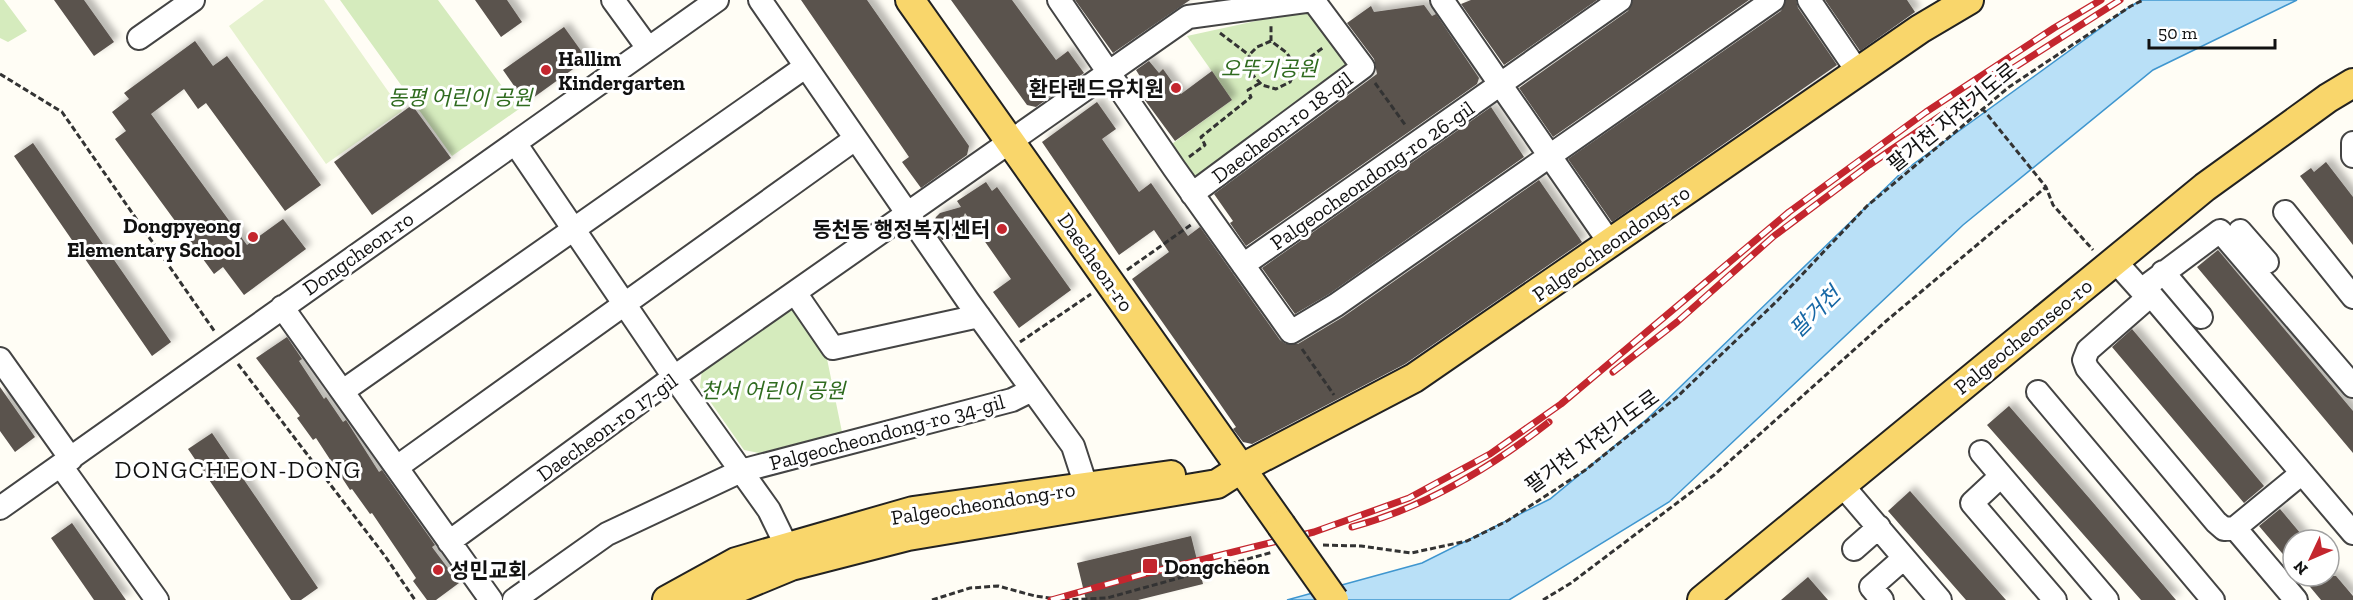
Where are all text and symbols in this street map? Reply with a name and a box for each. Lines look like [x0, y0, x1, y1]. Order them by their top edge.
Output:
scale bar [2149, 12, 2275, 50]
text: 50 m [2158, 22, 2198, 44]
place label: Hallim Kindergarten [558, 46, 686, 95]
park label: 오뚜기공원 [1221, 56, 1319, 81]
street label: 팔거천 자전거도로 [1882, 57, 2022, 177]
marker: Hallim Kindergarten [539, 63, 553, 77]
street label: Daecheon-ro 18-gil [1207, 66, 1358, 188]
place label: 환타랜드유치원 [1029, 76, 1164, 101]
marker: 환타랜드유치원 [1169, 81, 1183, 95]
park label: 동평 어린이 공원 [388, 85, 534, 110]
street label: Palgeocheondong-ro 26-gil [1265, 95, 1479, 255]
street label: Palgeocheondong-ro [1528, 179, 1694, 307]
street label: Dongcheon-ro [298, 206, 418, 300]
street label: Daecheon-ro [1053, 208, 1139, 316]
place label: Dongpyeong Elementary School [67, 213, 241, 262]
place label: 동천동 행정복지센터 [812, 217, 990, 242]
marker: 동천동 행정복지센터 [995, 222, 1009, 236]
marker: Dongpyeong Elementary School [246, 230, 260, 244]
street label: Palgeocheonseo-ro [1949, 273, 2097, 399]
water label: 팔거천 [1784, 279, 1848, 343]
street label: Daecheon-ro 17-gil [532, 367, 682, 486]
park label: 천서 어린이 공원 [701, 378, 847, 403]
street label: 팔거천 자전거도로 [1520, 384, 1664, 498]
street label: Palgeocheondong-ro 34-gil [767, 388, 1008, 475]
district label: DONGCHEON-DONG [114, 455, 362, 484]
street label: Palgeocheondong-ro [889, 476, 1077, 530]
north arrow [2281, 528, 2341, 588]
place label: Dongcheon [1164, 554, 1270, 579]
marker: Dongcheon [1141, 557, 1159, 575]
text: N [2290, 557, 2312, 579]
place label: 성민교회 [450, 558, 527, 583]
marker: 성민교회 [431, 563, 445, 577]

